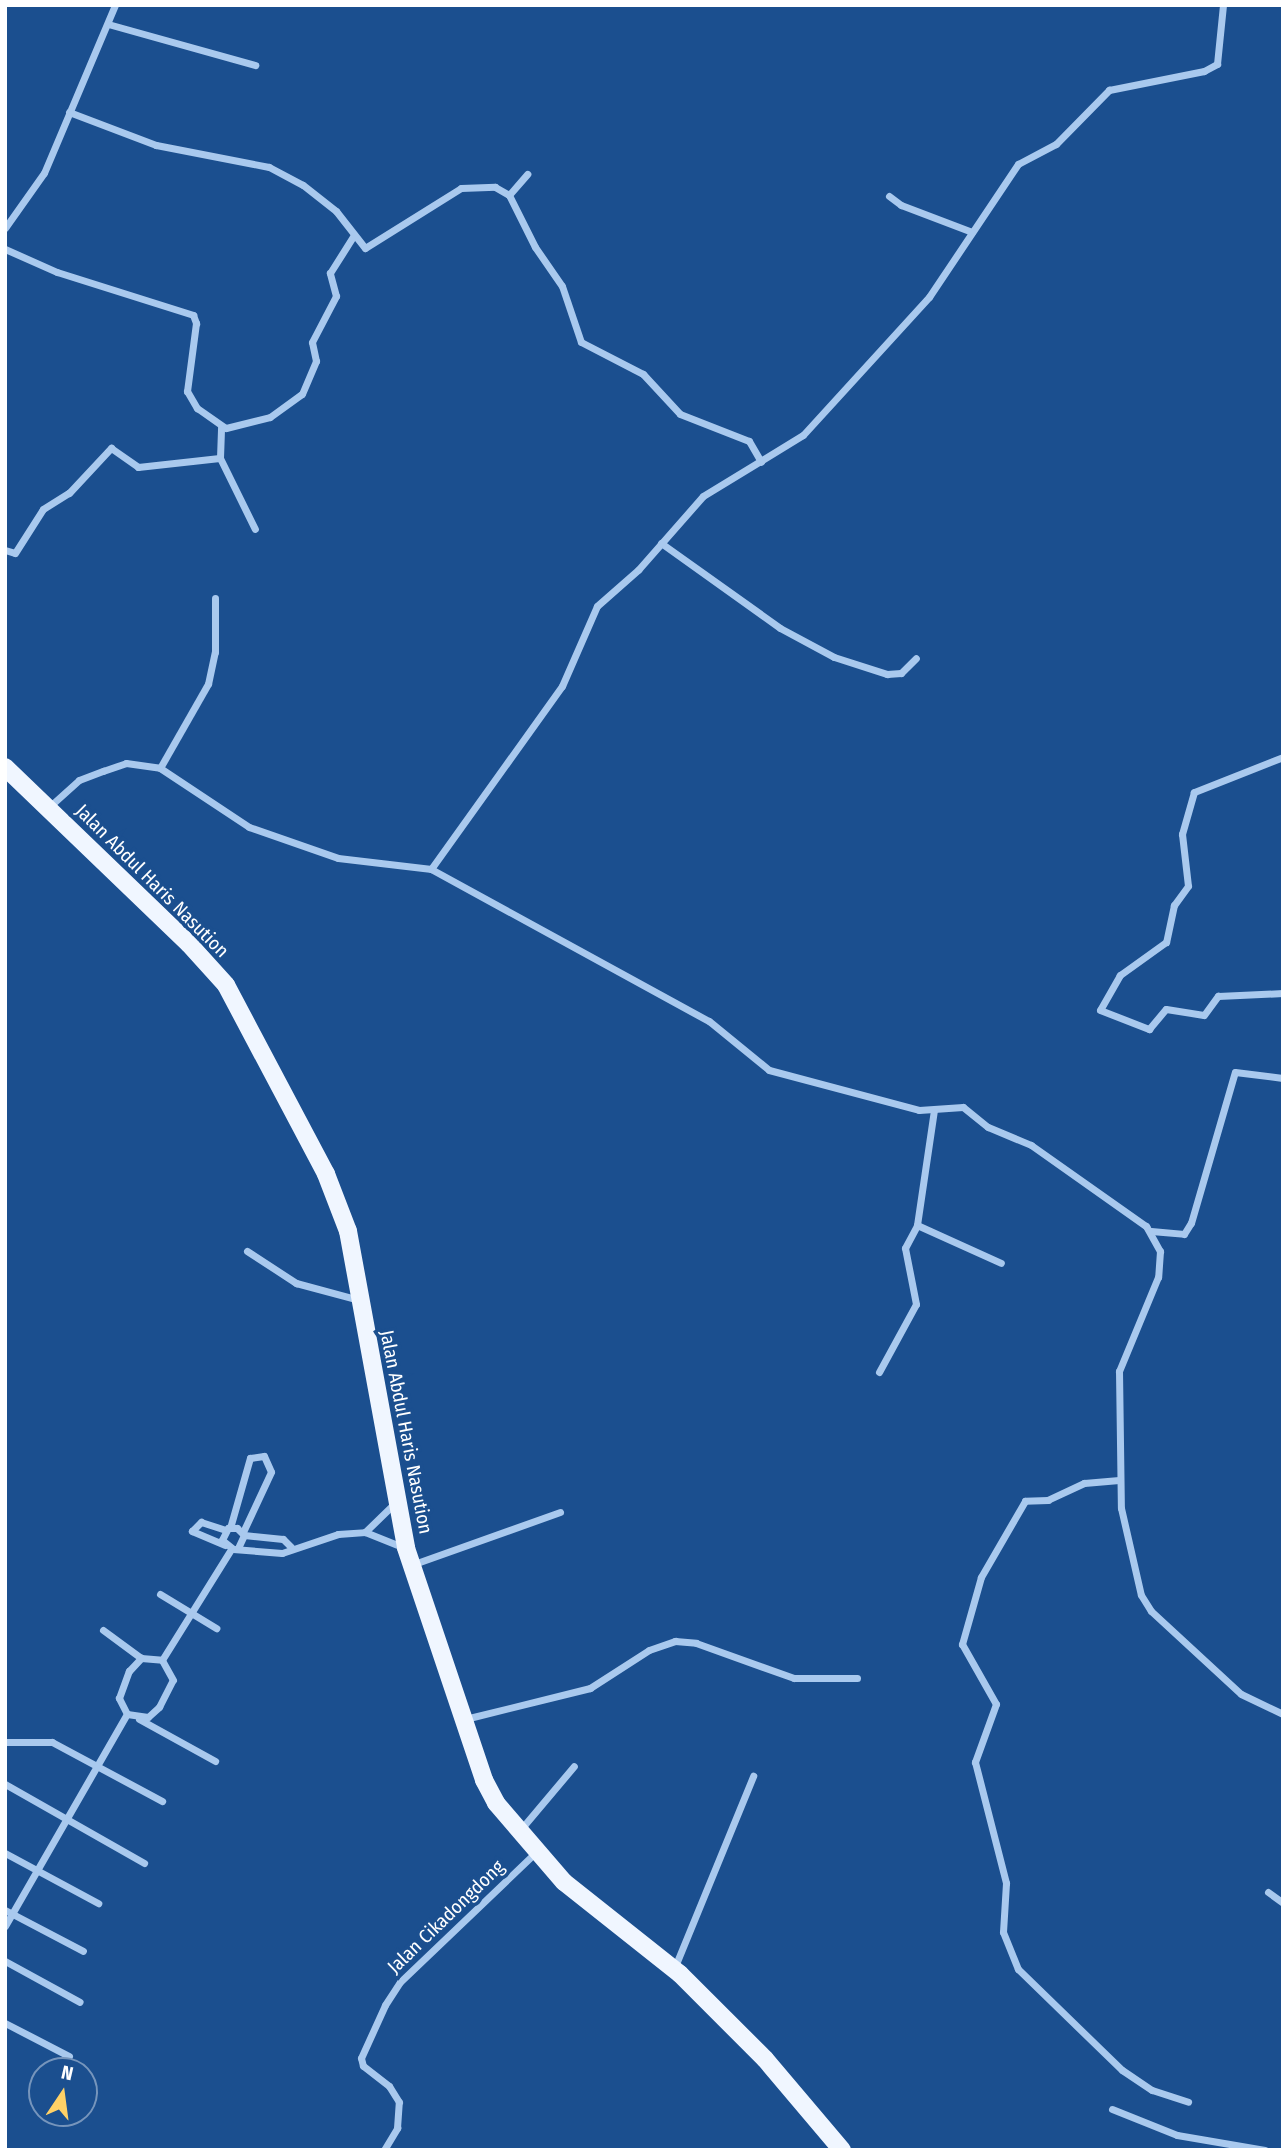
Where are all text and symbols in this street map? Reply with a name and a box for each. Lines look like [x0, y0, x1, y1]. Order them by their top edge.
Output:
street label: Jalan Abdul Haris Nasution [71, 800, 233, 962]
street label: Jalan Abdul Haris Nasution [375, 1328, 437, 1536]
street label: Jalan Cikadongdong [383, 1856, 509, 1978]
north arrow [28, 2057, 98, 2127]
text: N [59, 2061, 76, 2085]

